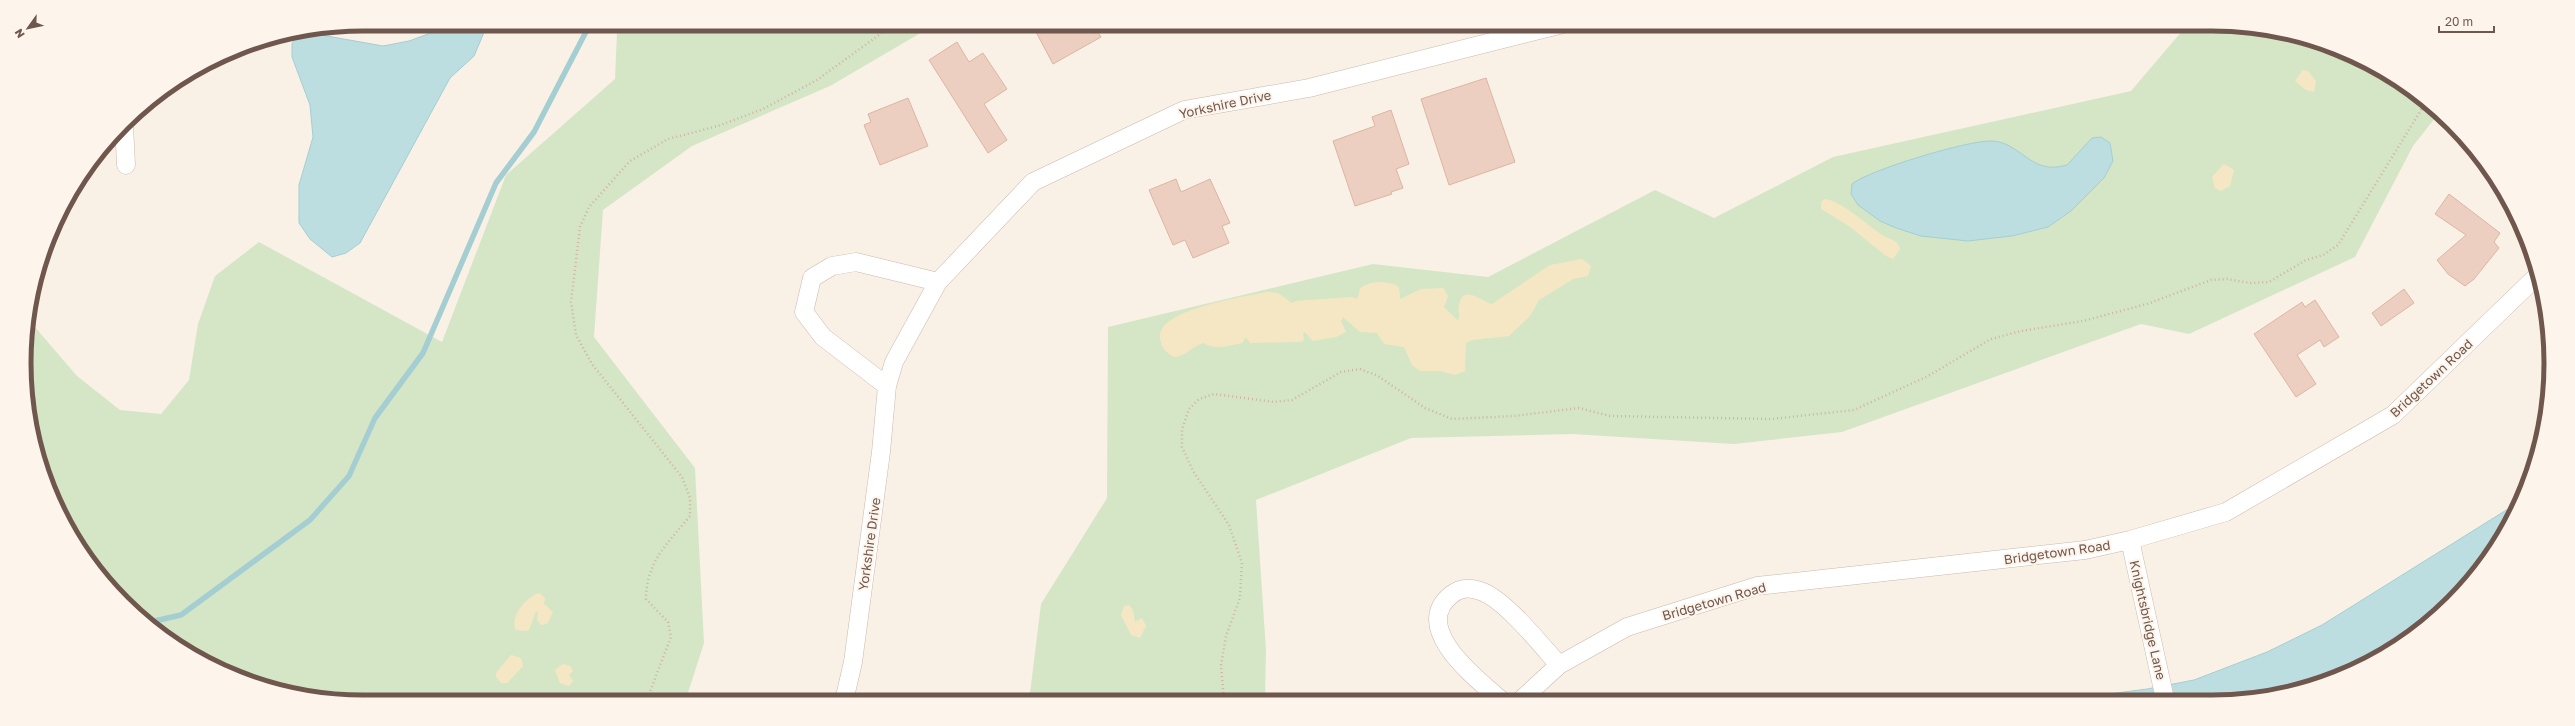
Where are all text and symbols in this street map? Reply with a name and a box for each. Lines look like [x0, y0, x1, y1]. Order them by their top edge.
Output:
north arrow [8, 8, 48, 48]
scale bar [2439, 8, 2494, 34]
text: 20 m [2445, 14, 2473, 29]
text: N [11, 27, 27, 41]
street label: Yorkshire Drive [1177, 86, 1273, 122]
street label: Bridgetown Road [2386, 336, 2476, 420]
street label: Yorkshire Drive [855, 496, 883, 592]
street label: Bridgetown Road [2003, 537, 2111, 567]
street label: Knightsbridge Lane [2126, 559, 2170, 681]
street label: Bridgetown Road [1660, 579, 1768, 623]

